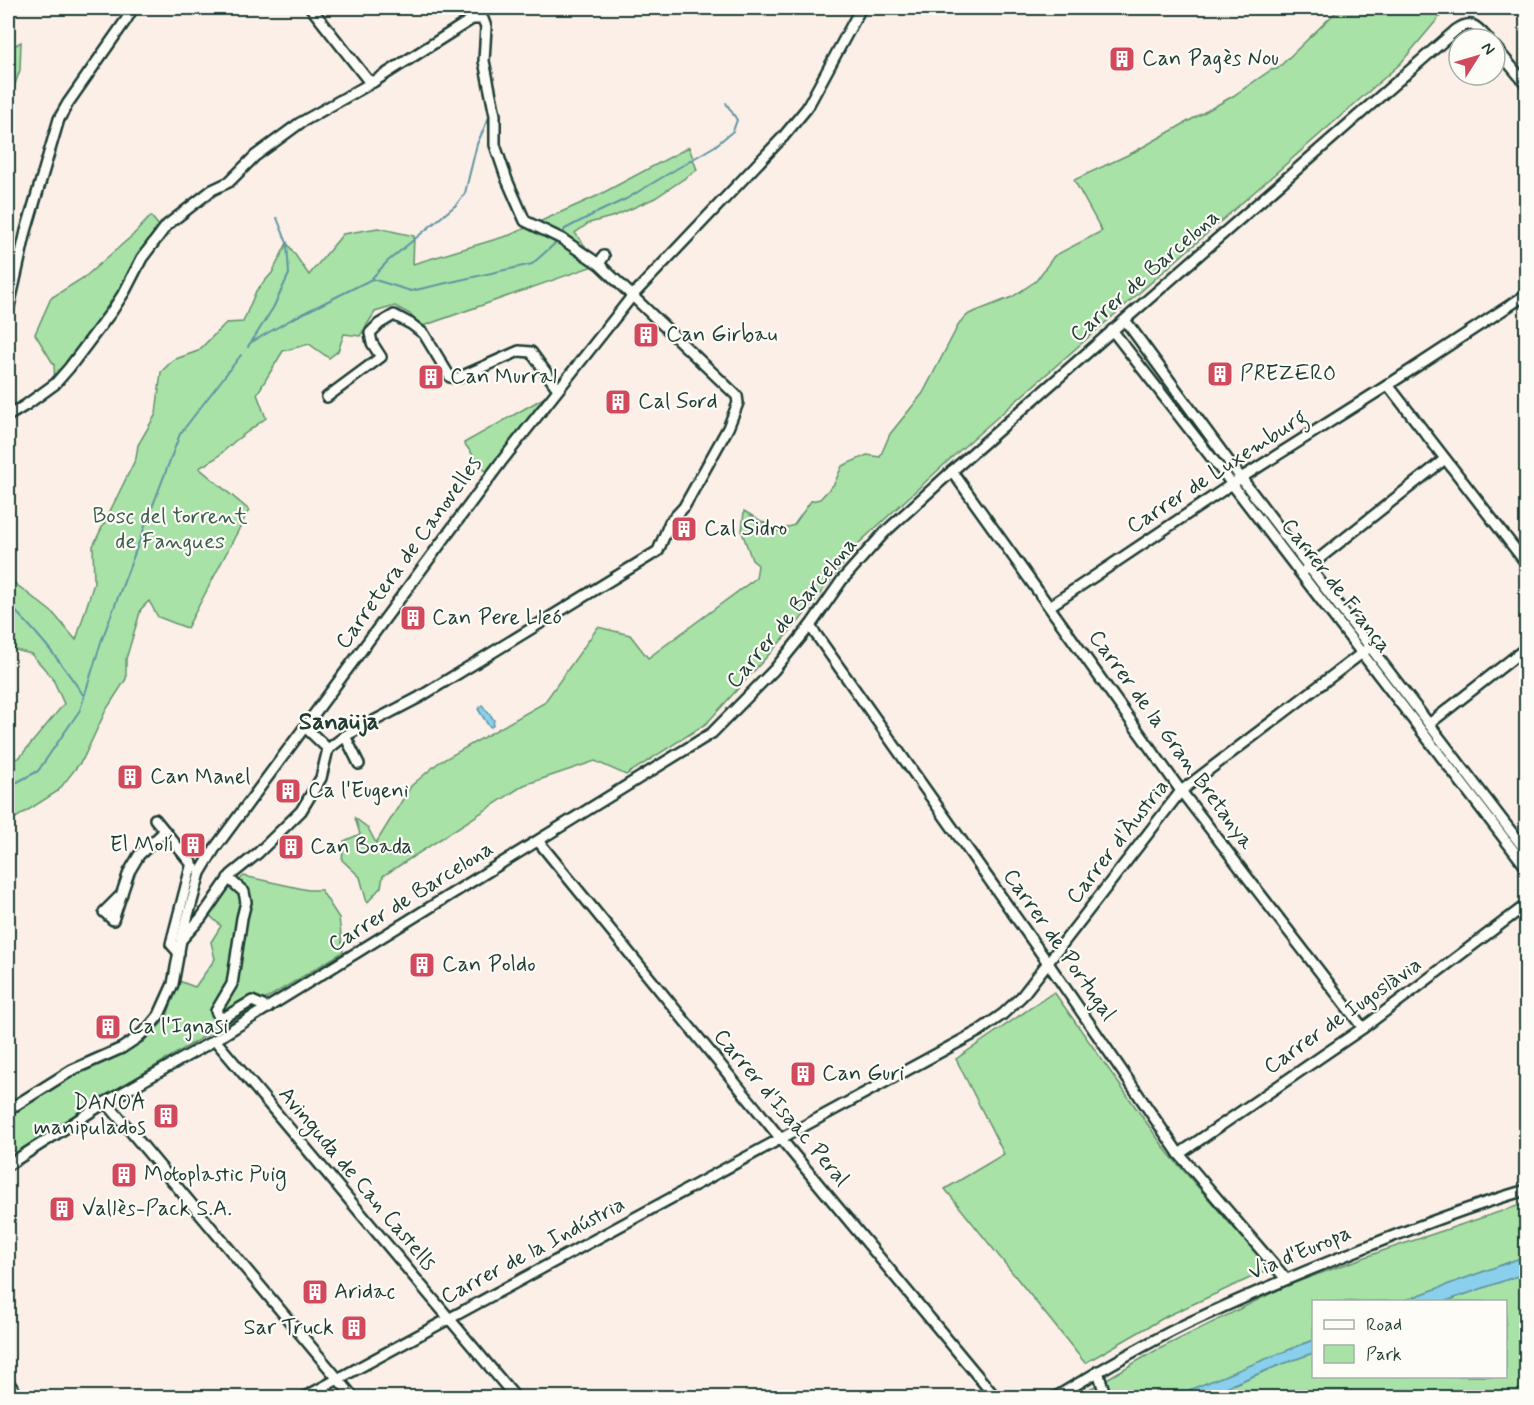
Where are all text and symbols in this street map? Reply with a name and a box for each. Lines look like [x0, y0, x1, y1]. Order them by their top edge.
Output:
north arrow [1447, 27, 1507, 87]
text: N [1476, 38, 1499, 59]
building icon: Can Pagès Nou [1107, 44, 1137, 74]
place label: Can Pagès Nou [1142, 45, 1279, 74]
street label: Carrer de Barcelona [1064, 203, 1226, 349]
building icon: Can Girbau [631, 320, 661, 350]
place label: Can Girbau [666, 321, 778, 349]
building icon: PREZERO [1205, 359, 1235, 389]
place label: PREZERO [1240, 360, 1336, 388]
building icon: Can Murral [416, 362, 446, 392]
place label: Can Murral [450, 363, 557, 391]
building icon: Cal Sord [603, 387, 633, 417]
place label: Cal Sord [638, 388, 717, 416]
street label: Carrer de Luxemburg [1121, 403, 1314, 543]
street label: Carretera de Canovelles [329, 451, 489, 655]
park label: Bosc del torrent de Fangues [92, 503, 248, 557]
street label: Carrer de França [1275, 513, 1397, 659]
building icon: Cal Sidro [669, 514, 699, 544]
place label: Cal Sidro [704, 515, 787, 543]
street label: Carrer de Barcelona [720, 531, 864, 695]
building icon: Can Pere Lleó [398, 603, 428, 633]
place label: Can Pere Lleó [432, 604, 562, 632]
street label: Carrer de la Gran Bretanya [1082, 625, 1261, 856]
district label: Sanaüja [299, 707, 379, 738]
building icon: Can Manel [115, 762, 145, 792]
place label: Can Manel [150, 763, 251, 791]
street label: Carrer d'Àustria [1060, 774, 1176, 910]
building icon: Ca l'Eugeni [273, 776, 303, 806]
place label: Ca l'Eugeni [308, 777, 409, 806]
building icon: El Molí [178, 830, 208, 860]
place label: El Molí [110, 831, 174, 859]
building icon: Can Boada [276, 832, 306, 862]
place label: Can Boada [310, 833, 413, 861]
street label: Carrer de Barcelona [323, 835, 499, 959]
street label: Carrer de Portugal [995, 864, 1122, 1027]
building icon: Can Poldo [407, 950, 437, 980]
place label: Can Poldo [442, 951, 536, 979]
street label: Carrer de Iugoslàvia [1259, 951, 1428, 1082]
building icon: Ca l'Ignasi [93, 1012, 123, 1042]
place label: Ca l'Ignasi [128, 1013, 228, 1042]
street label: Carrer d'Isaac Peral [707, 1023, 855, 1193]
building icon: Can Guri [788, 1059, 818, 1089]
place label: Can Guri [822, 1060, 904, 1088]
street label: Avinguda de Can Castells [269, 1081, 442, 1279]
place label: DANOA manipulados [33, 1089, 146, 1142]
building icon: DANOA manipulados [151, 1101, 181, 1131]
building icon: Motoplastic Puig [109, 1160, 139, 1190]
place label: Motoplastic Puig [144, 1161, 287, 1192]
street label: Carrer de la Indústria [436, 1191, 630, 1311]
building icon: Vallès-Pack S.A. [47, 1194, 77, 1224]
place label: Vallès-Pack S.A. [82, 1195, 232, 1223]
street label: Via d'Europa [1244, 1219, 1356, 1287]
building icon: Aridac [300, 1277, 330, 1307]
place label: Aridac [334, 1278, 395, 1306]
legend [1312, 1300, 1507, 1378]
building icon: Sar Truck [339, 1313, 369, 1343]
text: Road [1366, 1313, 1402, 1337]
place label: Sar Truck [244, 1314, 334, 1342]
text: Park [1366, 1343, 1402, 1367]

